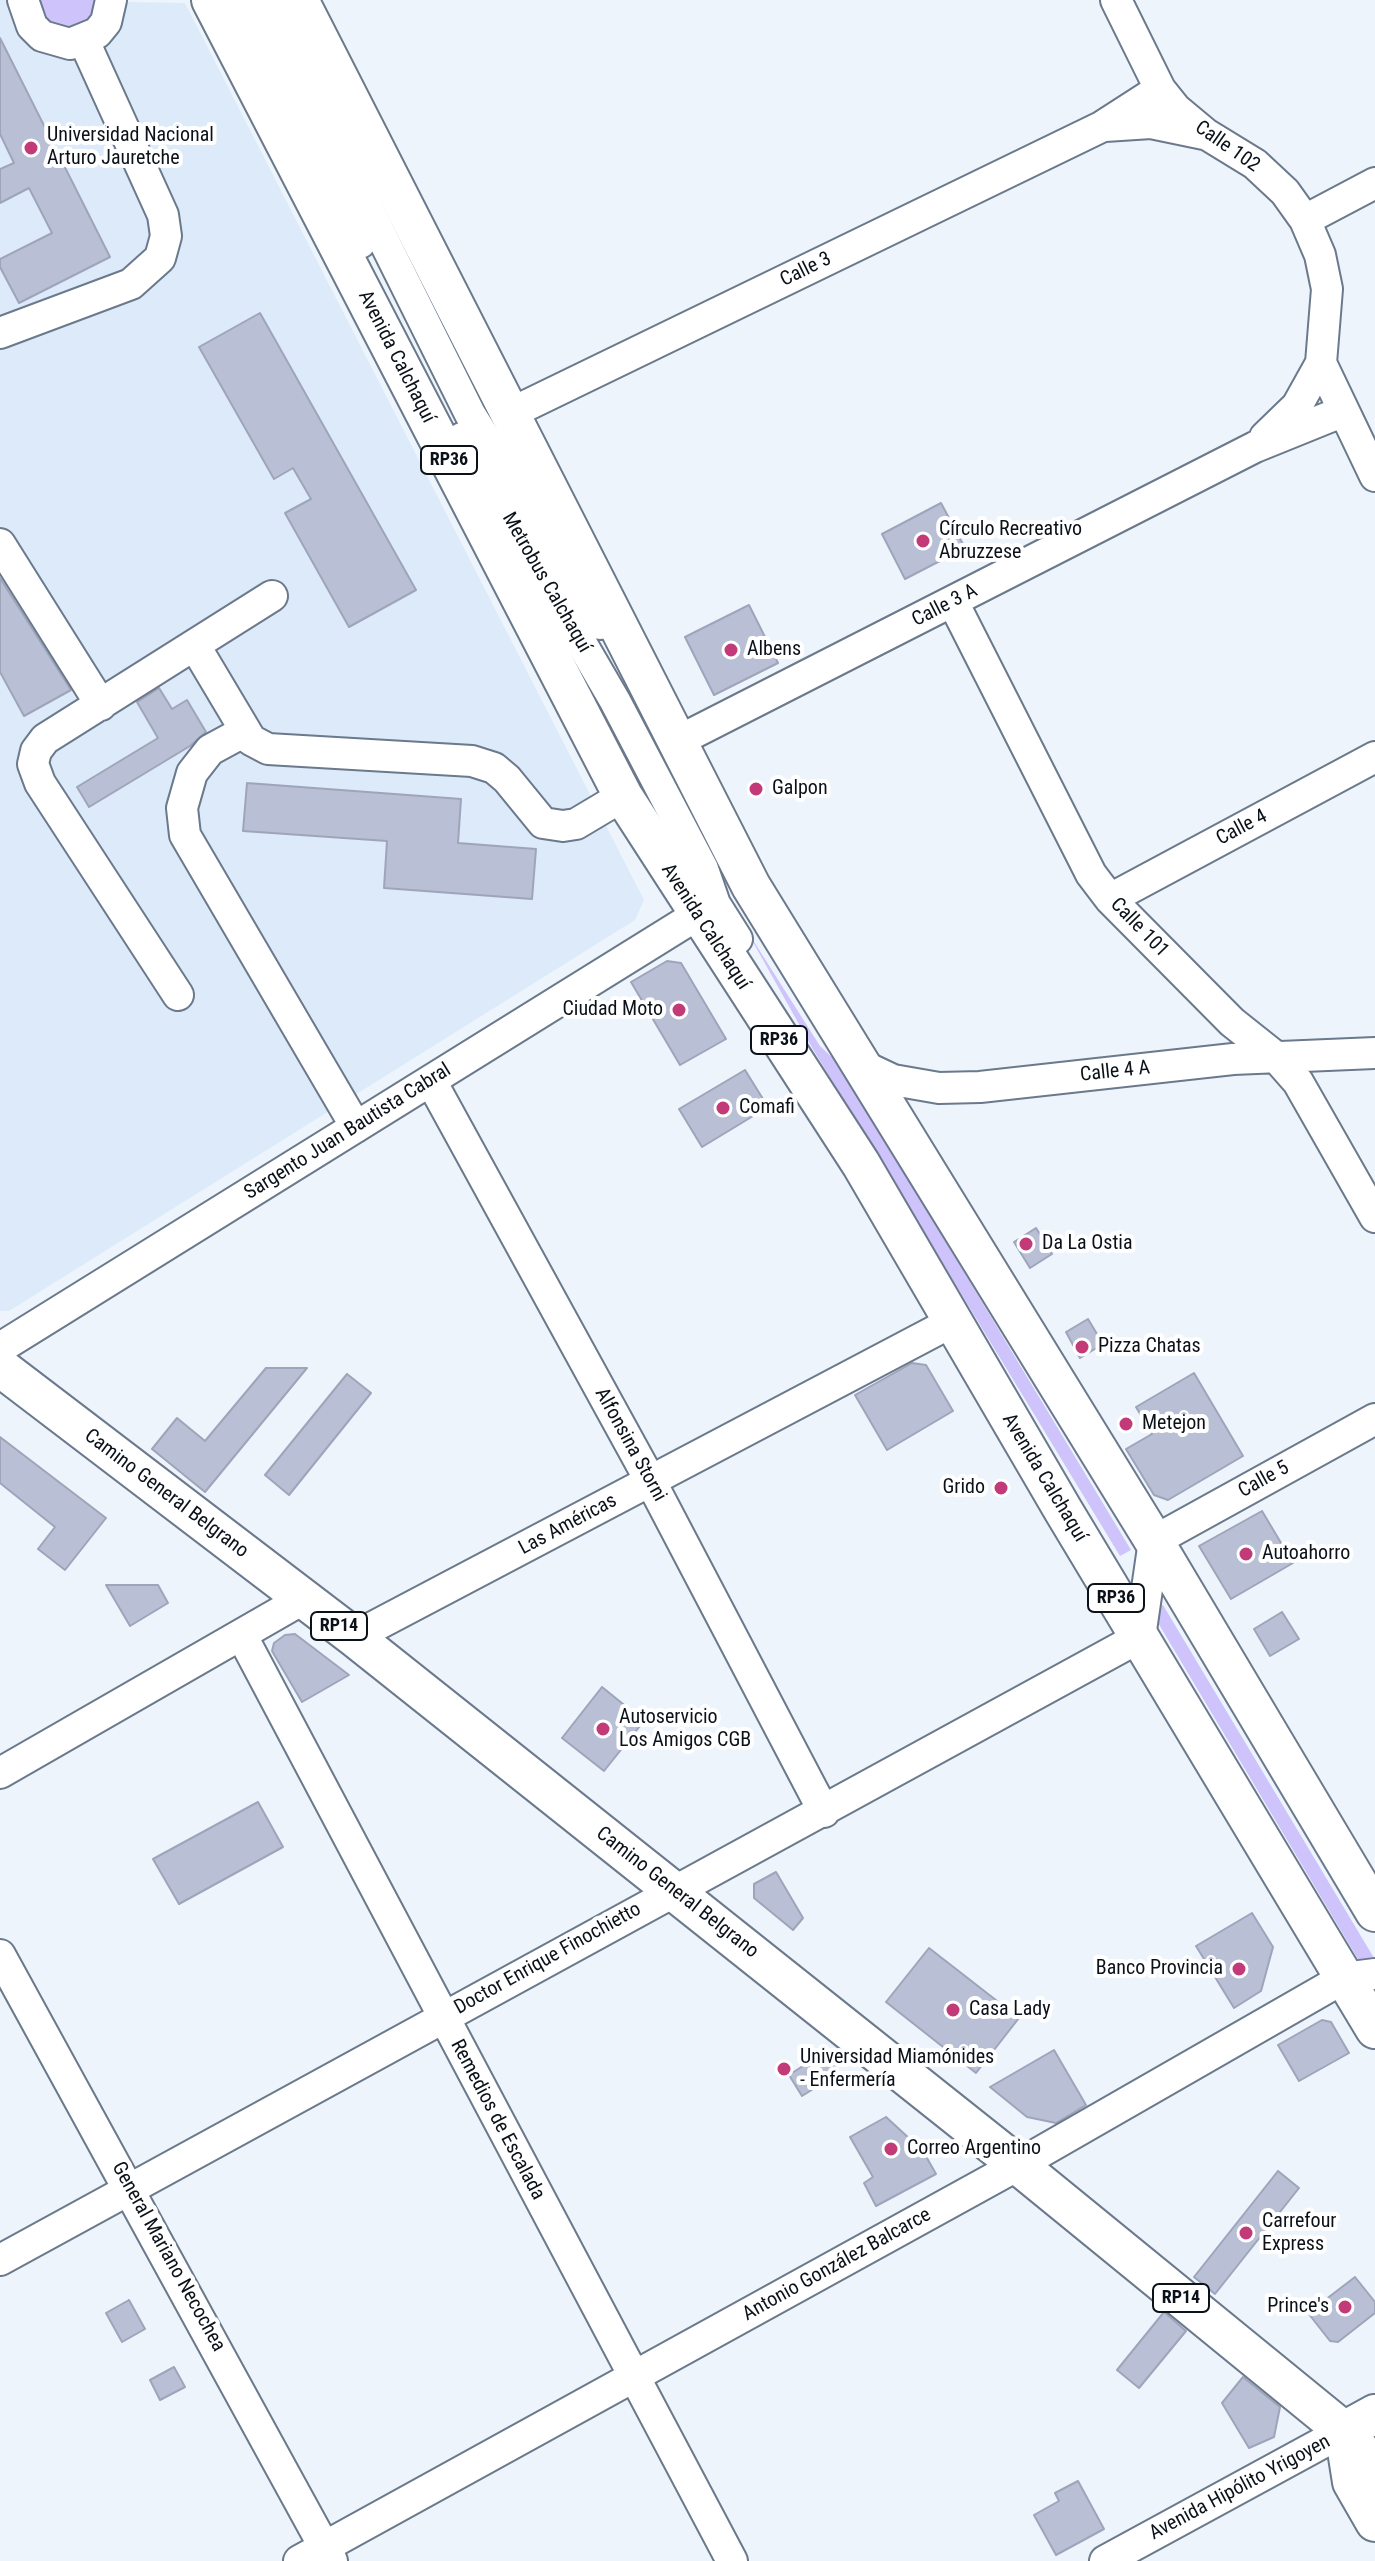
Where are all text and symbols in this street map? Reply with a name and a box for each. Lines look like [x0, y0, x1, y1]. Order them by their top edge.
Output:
street label: Calle 102 [1190, 116, 1264, 178]
place label: Universidad Nacional Arturo Jauretche [47, 124, 214, 171]
marker: Universidad Nacional Arturo Jauretche [22, 139, 40, 157]
street label: Calle 3 [777, 247, 835, 293]
street label: Avenida Calchaquí [352, 287, 440, 427]
road number: RP36 [421, 446, 477, 474]
street label: Metrobus Calchaquí [496, 509, 596, 657]
place label: Círculo Recreativo Abruzzese [939, 518, 1082, 565]
marker: Círculo Recreativo Abruzzese [914, 532, 932, 550]
street label: Calle 3 A [908, 579, 982, 633]
place label: Albens [747, 638, 801, 662]
marker: Albens [722, 641, 740, 659]
place label: Galpon [772, 777, 828, 801]
marker: Galpon [747, 780, 765, 798]
street label: Calle 4 [1213, 805, 1271, 851]
street label: Avenida Calchaquí [655, 859, 755, 995]
street label: Calle 101 [1105, 893, 1173, 963]
place label: Ciudad Moto [562, 998, 663, 1022]
marker: Ciudad Moto [670, 1001, 688, 1019]
road number: RP36 [751, 1026, 807, 1054]
street label: Calle 4 A [1079, 1056, 1151, 1088]
street label: Sargento Juan Bautista Cabral [240, 1059, 456, 1205]
place label: Comafi [739, 1096, 795, 1120]
marker: Comafi [714, 1099, 732, 1117]
place label: Da La Ostia [1042, 1232, 1132, 1256]
marker: Da La Ostia [1017, 1235, 1035, 1253]
place label: Pizza Chatas [1098, 1335, 1201, 1359]
marker: Pizza Chatas [1073, 1338, 1091, 1356]
street label: Alfonsina Storni [589, 1384, 671, 1506]
street label: Avenida Calchaquí [996, 1409, 1092, 1547]
place label: Metejon [1142, 1412, 1206, 1436]
marker: Metejon [1117, 1415, 1135, 1433]
street label: Camino General Belgrano [79, 1424, 253, 1564]
street label: Calle 5 [1235, 1456, 1293, 1504]
place label: Grido [943, 1476, 985, 1500]
marker: Grido [992, 1479, 1010, 1497]
street label: Las Américas [515, 1489, 621, 1561]
place label: Autoahorro [1262, 1542, 1350, 1566]
marker: Autoahorro [1237, 1545, 1255, 1563]
road number: RP36 [1088, 1584, 1144, 1612]
road number: RP14 [311, 1612, 367, 1640]
place label: Autoservicio Los Amigos CGB [619, 1706, 751, 1753]
marker: Autoservicio Los Amigos CGB [594, 1720, 612, 1738]
street label: Camino General Belgrano [591, 1822, 763, 1964]
street label: Doctor Enrique Finochietto [451, 1898, 645, 2020]
place label: Banco Provincia [1096, 1957, 1223, 1981]
marker: Banco Provincia [1230, 1960, 1248, 1978]
place label: Casa Lady [969, 1998, 1051, 2022]
marker: Casa Lady [944, 2001, 962, 2019]
street label: Remedios de Escalada [445, 2036, 549, 2204]
place label: Universidad Miamónides - Enfermería [800, 2046, 994, 2093]
marker: Universidad Miamónides - Enfermería [775, 2060, 793, 2078]
place label: Correo Argentino [907, 2137, 1041, 2161]
marker: Correo Argentino [882, 2140, 900, 2158]
street label: General Mariano Necochea [106, 2158, 230, 2356]
street label: Antonio González Balcarce [739, 2203, 935, 2327]
place label: Carrefour Express [1262, 2210, 1336, 2257]
marker: Carrefour Express [1237, 2224, 1255, 2242]
road number: RP14 [1153, 2284, 1209, 2312]
place label: Prince's [1267, 2295, 1329, 2319]
marker: Prince's [1336, 2298, 1354, 2316]
street label: Avenida Hipólito Yrigoyen [1145, 2430, 1335, 2546]

